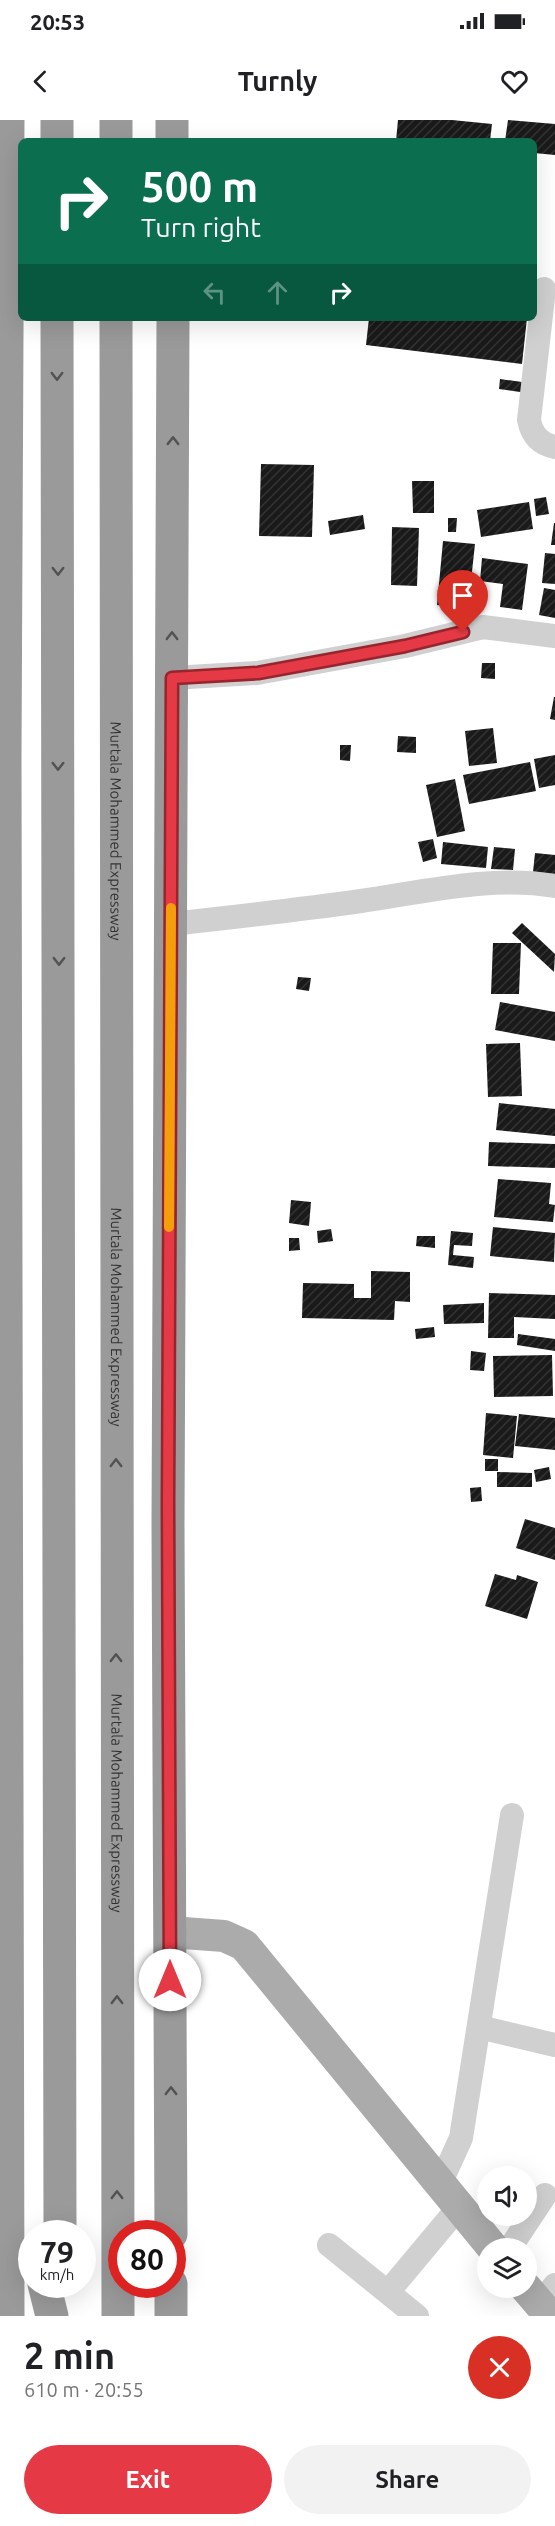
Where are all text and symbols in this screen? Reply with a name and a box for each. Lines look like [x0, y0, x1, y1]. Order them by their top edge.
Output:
text: 20:53 [30, 9, 85, 34]
icon: back [24, 65, 57, 98]
icon: heart [498, 65, 531, 98]
text: Turnly [238, 66, 317, 96]
icon: right [42, 162, 120, 240]
text: 500 m [141, 163, 258, 210]
text: Turn right [141, 212, 261, 242]
icon: left [198, 276, 231, 309]
icon: ahead [261, 276, 294, 309]
icon: right [324, 276, 357, 309]
one-way arrow [51, 372, 63, 381]
one-way arrow [167, 437, 179, 446]
one-way arrow [52, 567, 64, 576]
pin [437, 570, 488, 632]
icon: arrive [446, 579, 479, 612]
one-way arrow [166, 632, 178, 641]
street label: Murtala Mohammed Expressway [108, 721, 125, 941]
one-way arrow [52, 762, 64, 771]
one-way arrow [53, 957, 65, 966]
street label: Murtala Mohammed Expressway [108, 1207, 126, 1427]
one-way arrow [110, 1458, 122, 1467]
one-way arrow [110, 1653, 122, 1662]
street label: Murtala Mohammed Expressway [109, 1693, 126, 1913]
position arrow [138, 1948, 202, 2012]
one-way arrow [111, 1995, 123, 2004]
one-way arrow [165, 2087, 177, 2096]
map controls [477, 2166, 537, 2298]
button: sound [477, 2166, 537, 2226]
one-way arrow [111, 2190, 123, 2199]
speed limit sign: 80 [108, 2220, 186, 2298]
text: 79 [40, 2235, 74, 2269]
button: layers [477, 2238, 537, 2298]
text: km/h [40, 2266, 74, 2283]
text: 2 min [24, 2335, 115, 2376]
button: close [468, 2336, 531, 2399]
text: 610 m · 20:55 [24, 2378, 144, 2401]
button: Exit [24, 2445, 272, 2514]
button: Share [284, 2445, 531, 2514]

